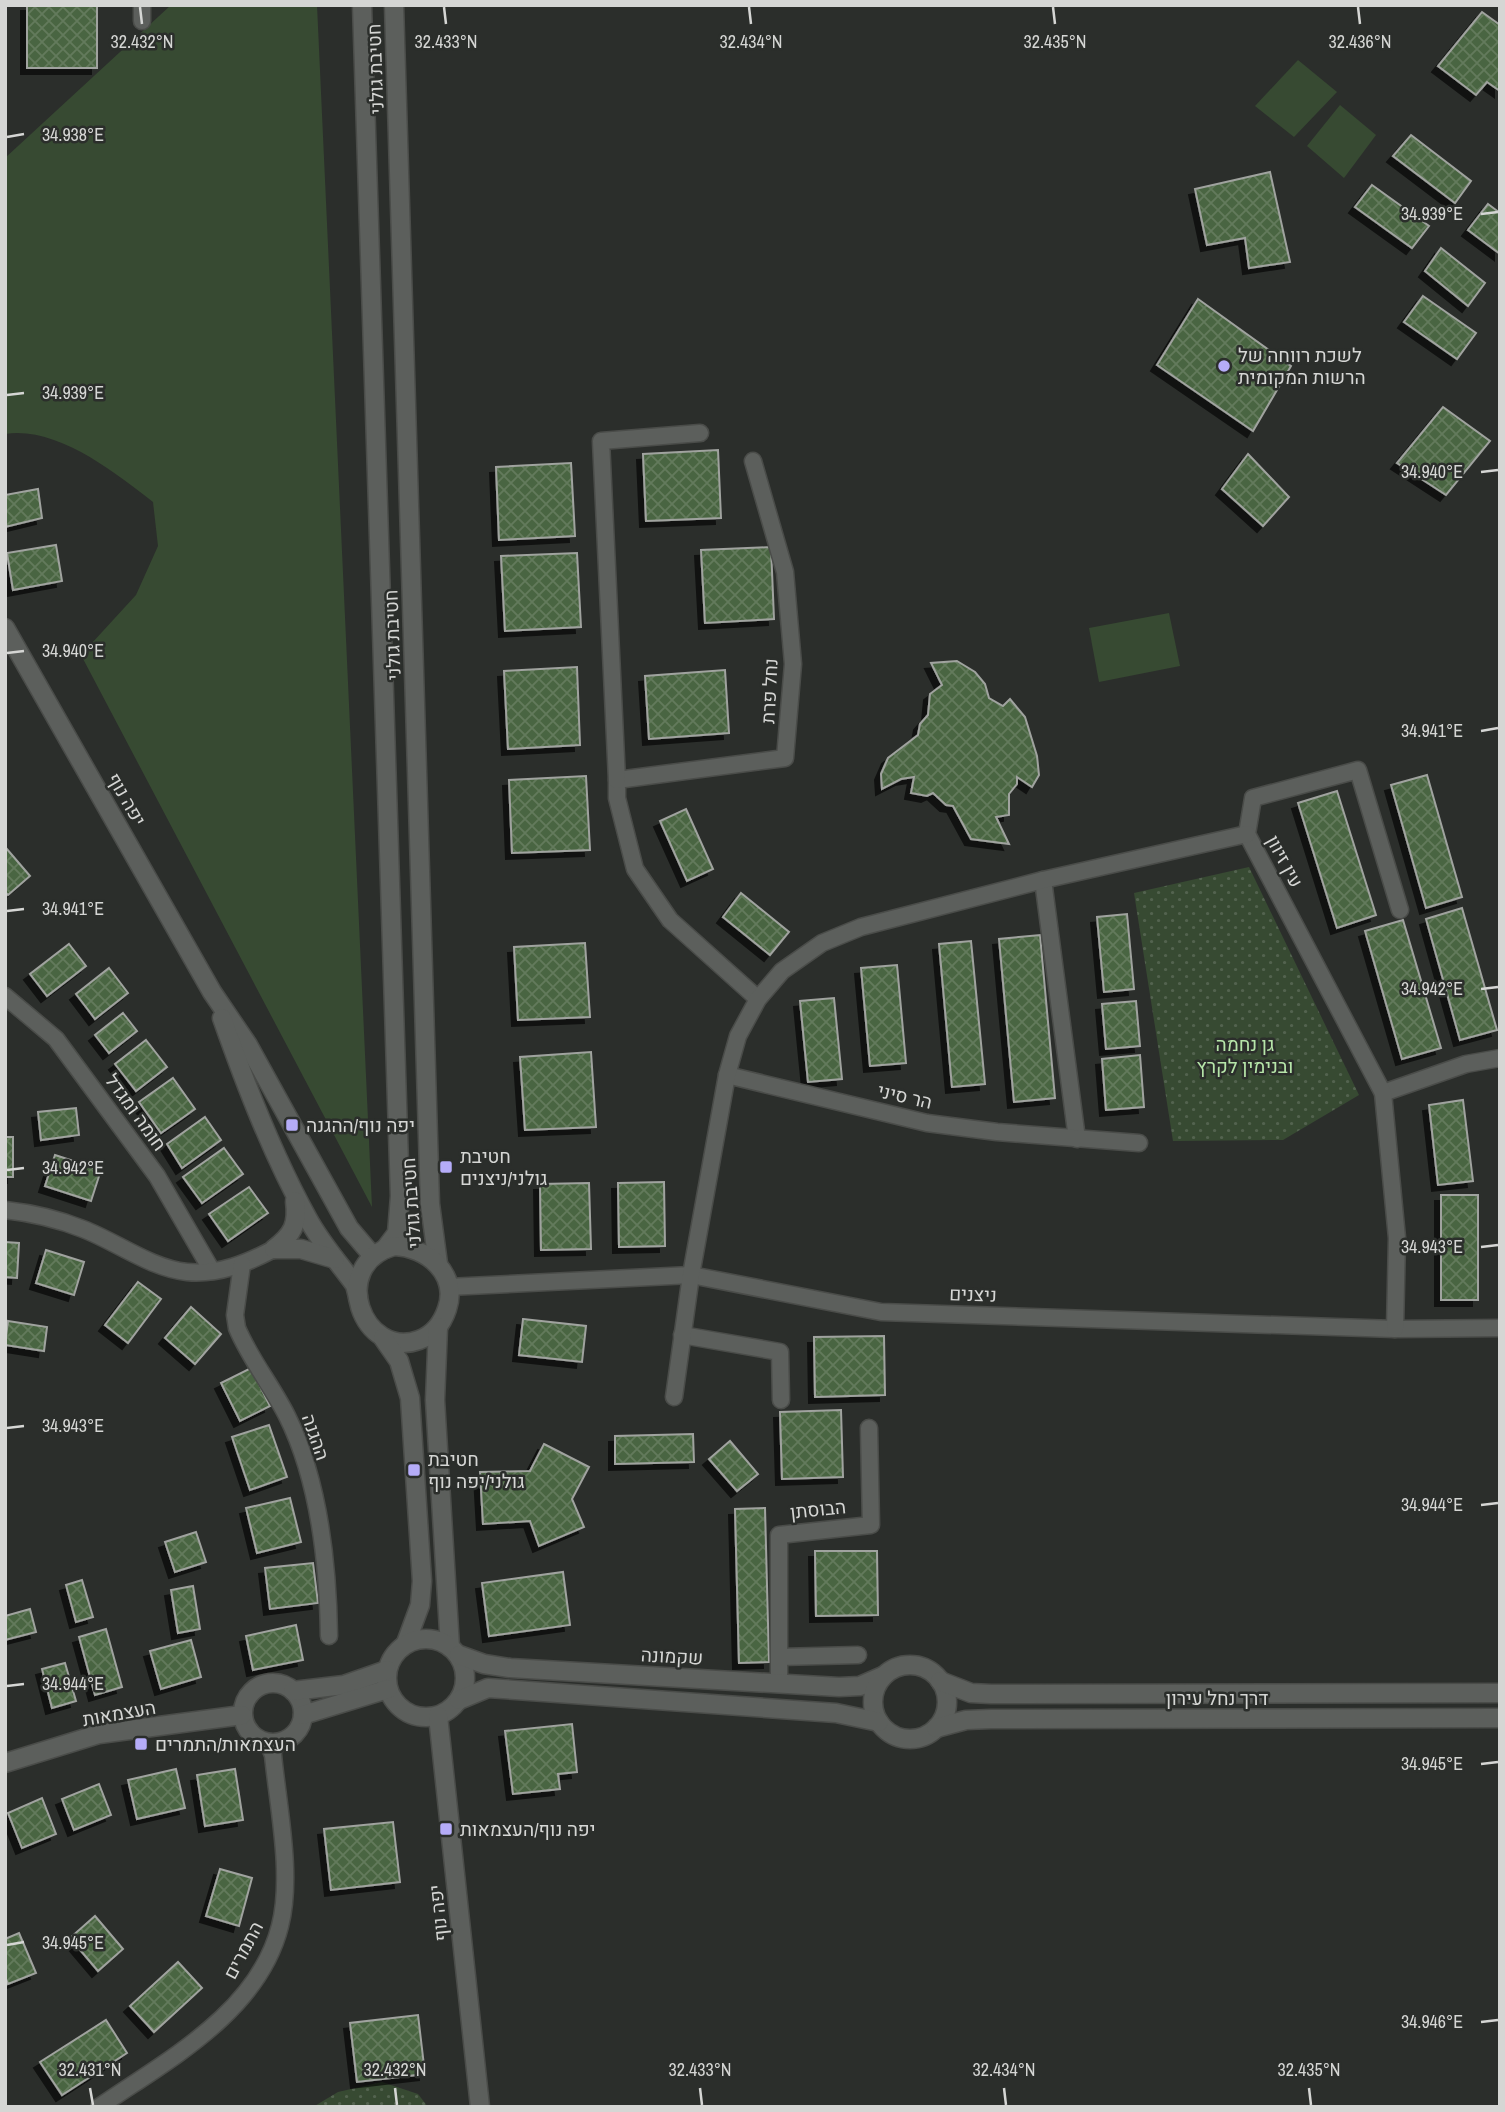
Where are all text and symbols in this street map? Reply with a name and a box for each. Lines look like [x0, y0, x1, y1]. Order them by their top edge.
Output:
street label: חטיבת גולני [360, 23, 390, 115]
text: 32.432°N [111, 29, 174, 54]
text: 32.433°N [415, 29, 478, 54]
text: 32.434°N [720, 29, 783, 54]
text: 32.435°N [1024, 29, 1087, 54]
text: 32.436°N [1329, 29, 1392, 54]
text: 34.938°E [42, 122, 104, 147]
text: 34.939°E [1401, 201, 1463, 226]
place label: לשכת רווחה של הרשות המקומית [1238, 342, 1366, 390]
marker: לשכת רווחה של הרשות המקומית [1216, 358, 1232, 374]
text: 34.939°E [42, 380, 104, 405]
text: 34.940°E [1401, 459, 1463, 484]
street label: חטיבת גולני [377, 589, 407, 681]
text: 34.940°E [42, 638, 104, 663]
street label: נחל פרת [754, 658, 784, 724]
text: 34.941°E [1401, 718, 1463, 743]
street label: יפה נוף [102, 768, 152, 830]
street label: עין זיוון [1260, 830, 1310, 892]
text: 34.941°E [42, 896, 104, 921]
text: 34.942°E [1401, 976, 1463, 1001]
park label: גן נחמה ובנימין לקרץ [1197, 1031, 1293, 1079]
street label: חומה ומגדל [99, 1068, 173, 1156]
street label: הר סיני [875, 1077, 935, 1115]
place label: יפה נוף/ההגנה [306, 1112, 415, 1138]
marker: יפה נוף/ההגנה [284, 1117, 300, 1133]
place label: חטיבת גולני/ניצנים [460, 1143, 547, 1191]
text: 34.942°E [42, 1155, 104, 1180]
street label: חטיבת גולני [395, 1157, 427, 1249]
marker: חטיבת גולני/ניצנים [438, 1159, 454, 1175]
text: 34.943°E [1401, 1234, 1463, 1259]
street label: ניצנים [949, 1280, 997, 1308]
street label: ההגנה [296, 1410, 336, 1464]
text: 34.943°E [42, 1413, 104, 1438]
place label: חטיבת גולני/יפה נוף [428, 1446, 525, 1494]
marker: חטיבת גולני/יפה נוף [406, 1462, 422, 1478]
text: 34.944°E [1401, 1492, 1463, 1517]
street label: הבוסתן [789, 1493, 847, 1525]
street label: שקמונה [640, 1641, 704, 1671]
text: 34.944°E [42, 1671, 104, 1696]
street label: דרך נחל עירון [1166, 1685, 1268, 1711]
street label: העצמאות [80, 1694, 158, 1732]
place label: העצמאות/התמרים [155, 1731, 296, 1757]
marker: העצמאות/התמרים [133, 1736, 149, 1752]
text: 34.945°E [1401, 1751, 1463, 1776]
place label: יפה נוף/העצמאות [460, 1816, 596, 1842]
marker: יפה נוף/העצמאות [438, 1821, 454, 1837]
street label: יפה נוף [422, 1883, 454, 1943]
street label: התמרים [217, 1916, 269, 1984]
text: 34.945°E [42, 1930, 104, 1955]
text: 34.946°E [1401, 2009, 1463, 2034]
text: 32.431°N [59, 2057, 122, 2082]
text: 32.432°N [364, 2057, 427, 2082]
text: 32.433°N [669, 2057, 732, 2082]
text: 32.434°N [973, 2057, 1036, 2082]
text: 32.435°N [1278, 2057, 1341, 2082]

